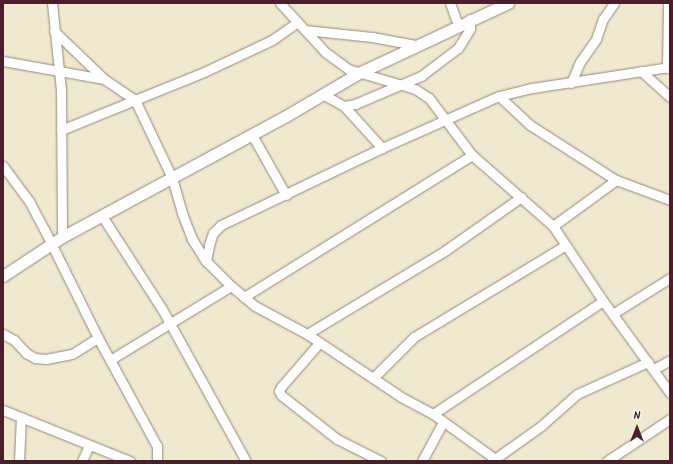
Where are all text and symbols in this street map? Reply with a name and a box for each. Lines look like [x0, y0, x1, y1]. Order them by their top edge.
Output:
text: N [634, 407, 640, 425]
north arrow [617, 408, 657, 448]

